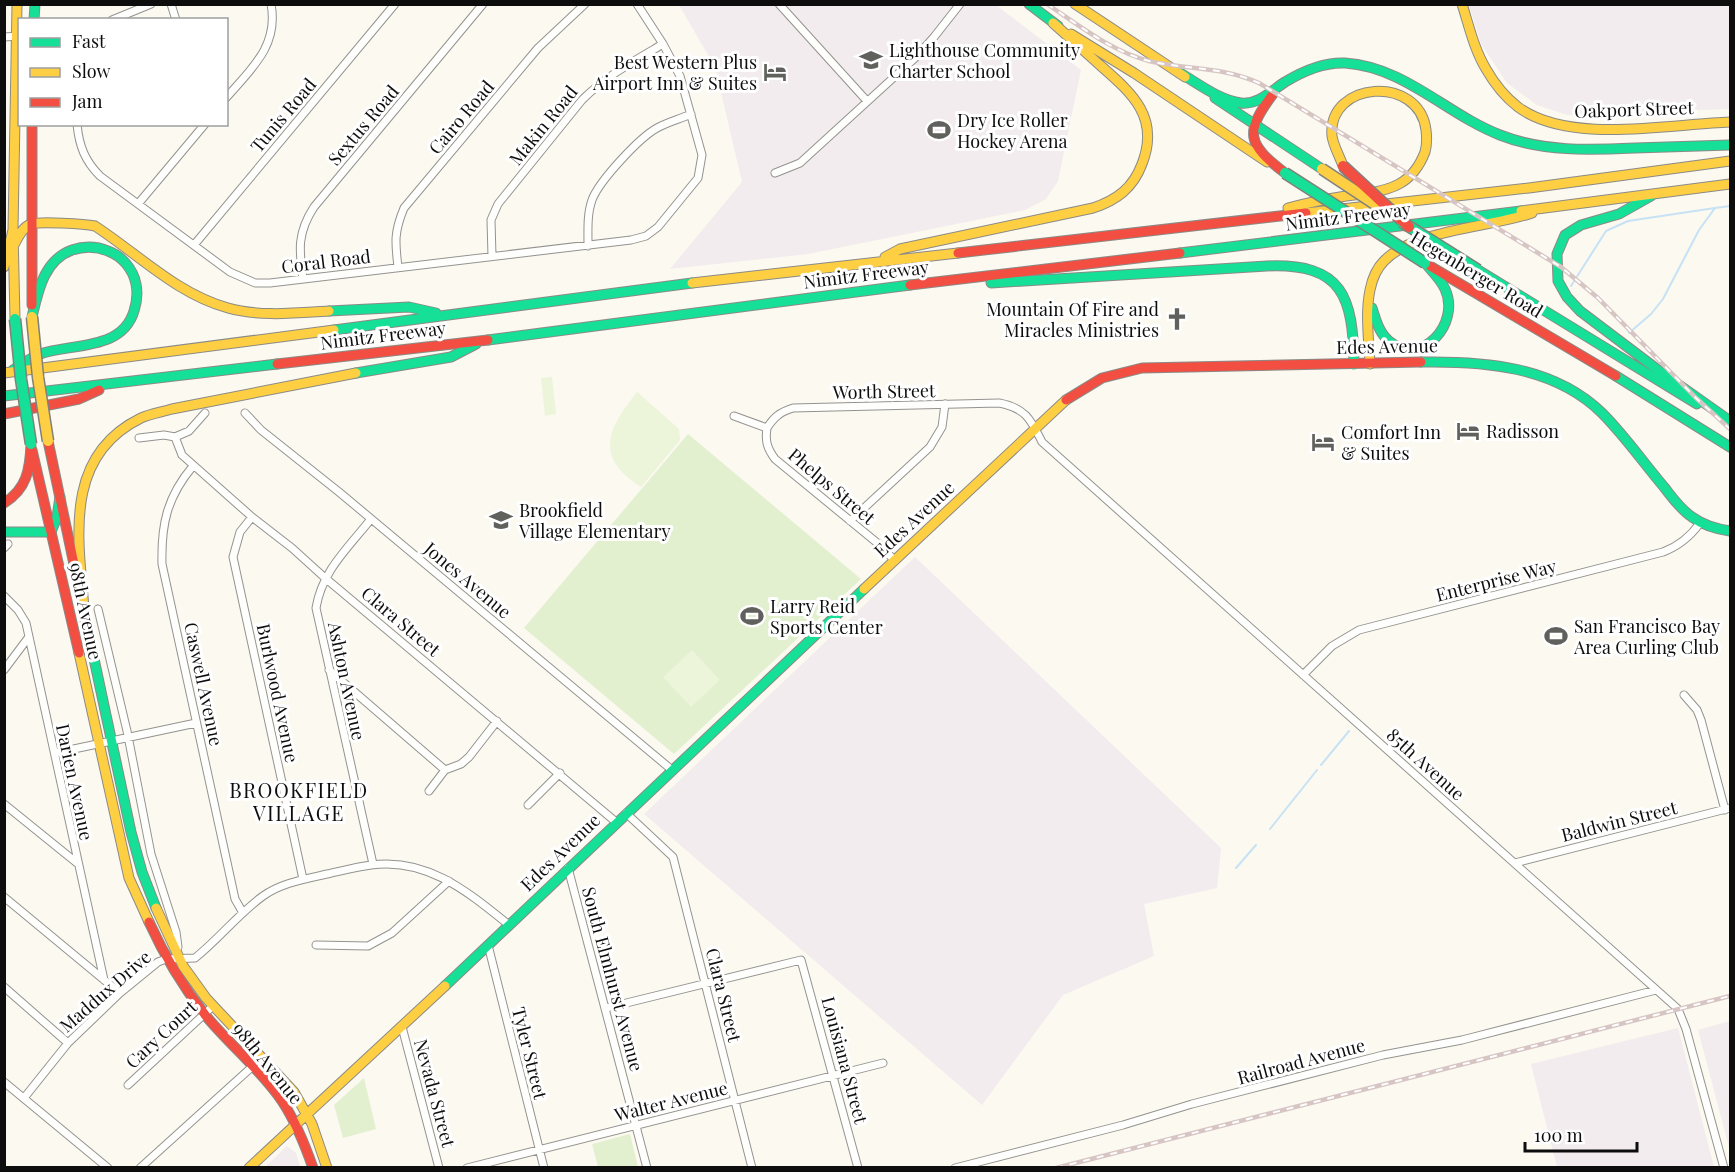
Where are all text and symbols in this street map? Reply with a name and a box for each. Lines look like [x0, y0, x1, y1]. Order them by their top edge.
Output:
legend [18, 18, 228, 126]
text: Fast [72, 29, 106, 53]
place label: Lighthouse Community Charter School [889, 38, 1080, 83]
school or university icon: Lighthouse Community Charter School [858, 47, 884, 73]
place label: Best Western Plus Airport Inn & Suites [592, 50, 757, 95]
text: Slow [72, 59, 110, 83]
hotel icon: Best Western Plus Airport Inn & Suites [762, 59, 788, 85]
street label: Tunis Road [245, 72, 321, 157]
street label: Cairo Road [423, 75, 499, 159]
street label: Sextus Road [322, 79, 404, 170]
street label: Makin Road [503, 80, 583, 170]
text: Jam [71, 89, 102, 113]
street label: Oakport Street [1574, 95, 1695, 123]
place label: Dry Ice Roller Hockey Arena [957, 108, 1068, 153]
sports icon: Dry Ice Roller Hockey Arena [926, 117, 952, 143]
street label: Nimitz Freeway [1284, 196, 1412, 236]
street label: Hegenberger Road [1406, 225, 1548, 323]
street label: Coral Road [280, 244, 373, 278]
street label: Nimitz Freeway [802, 254, 930, 294]
place label: Mountain Of Fire and Miracles Ministries [986, 297, 1160, 342]
church icon: Mountain Of Fire and Miracles Ministries [1164, 306, 1190, 332]
street label: Nimitz Freeway [319, 315, 447, 355]
street label: Edes Avenue [1336, 333, 1438, 359]
street label: Worth Street [831, 378, 936, 404]
hotel icon: Radisson [1455, 418, 1481, 444]
place label: Radisson [1486, 419, 1559, 443]
place label: Comfort Inn & Suites [1341, 420, 1441, 465]
hotel icon: Comfort Inn & Suites [1310, 429, 1336, 455]
street label: Phelps Street [783, 443, 881, 530]
street label: Edes Avenue [869, 475, 959, 563]
place label: Brookfield Village Elementary [518, 498, 671, 543]
school or university icon: Brookfield Village Elementary [488, 507, 514, 533]
street label: Jones Avenue [419, 536, 517, 623]
street label: Enterprise Way [1433, 553, 1559, 607]
street label: 98th Avenue [64, 560, 108, 662]
street label: Clara Street [356, 581, 446, 661]
place label: Larry Reid Sports Center [770, 594, 883, 639]
sports icon: Larry Reid Sports Center [739, 603, 765, 629]
place label: San Francisco Bay Area Curling Club [1573, 614, 1720, 659]
street label: Ashton Avenue [323, 619, 371, 742]
street label: Caswell Avenue [179, 620, 229, 748]
street label: Burlwood Avenue [252, 621, 304, 765]
sports icon: San Francisco Bay Area Curling Club [1543, 623, 1569, 649]
street label: Darien Avenue [51, 722, 99, 842]
street label: 85th Avenue [1382, 723, 1470, 805]
district label: BROOKFIELD VILLAGE [229, 776, 369, 826]
street label: Baldwin Street [1559, 795, 1680, 847]
street label: Edes Avenue [515, 808, 605, 896]
street label: South Elmhurst Avenue [577, 884, 649, 1074]
street label: Maddux Drive [54, 945, 156, 1037]
street label: Clara Street [701, 945, 747, 1045]
street label: Cary Court [120, 994, 202, 1073]
street label: Louisiana Street [816, 994, 874, 1127]
street label: Tyler Street [507, 1004, 553, 1102]
street label: 98th Avenue [228, 1017, 308, 1109]
street label: Railroad Avenue [1234, 1032, 1368, 1090]
street label: Nevada Street [409, 1036, 461, 1150]
street label: Walter Avenue [611, 1075, 730, 1127]
scale bar [1525, 1115, 1638, 1153]
text: 100 m [1534, 1123, 1583, 1147]

